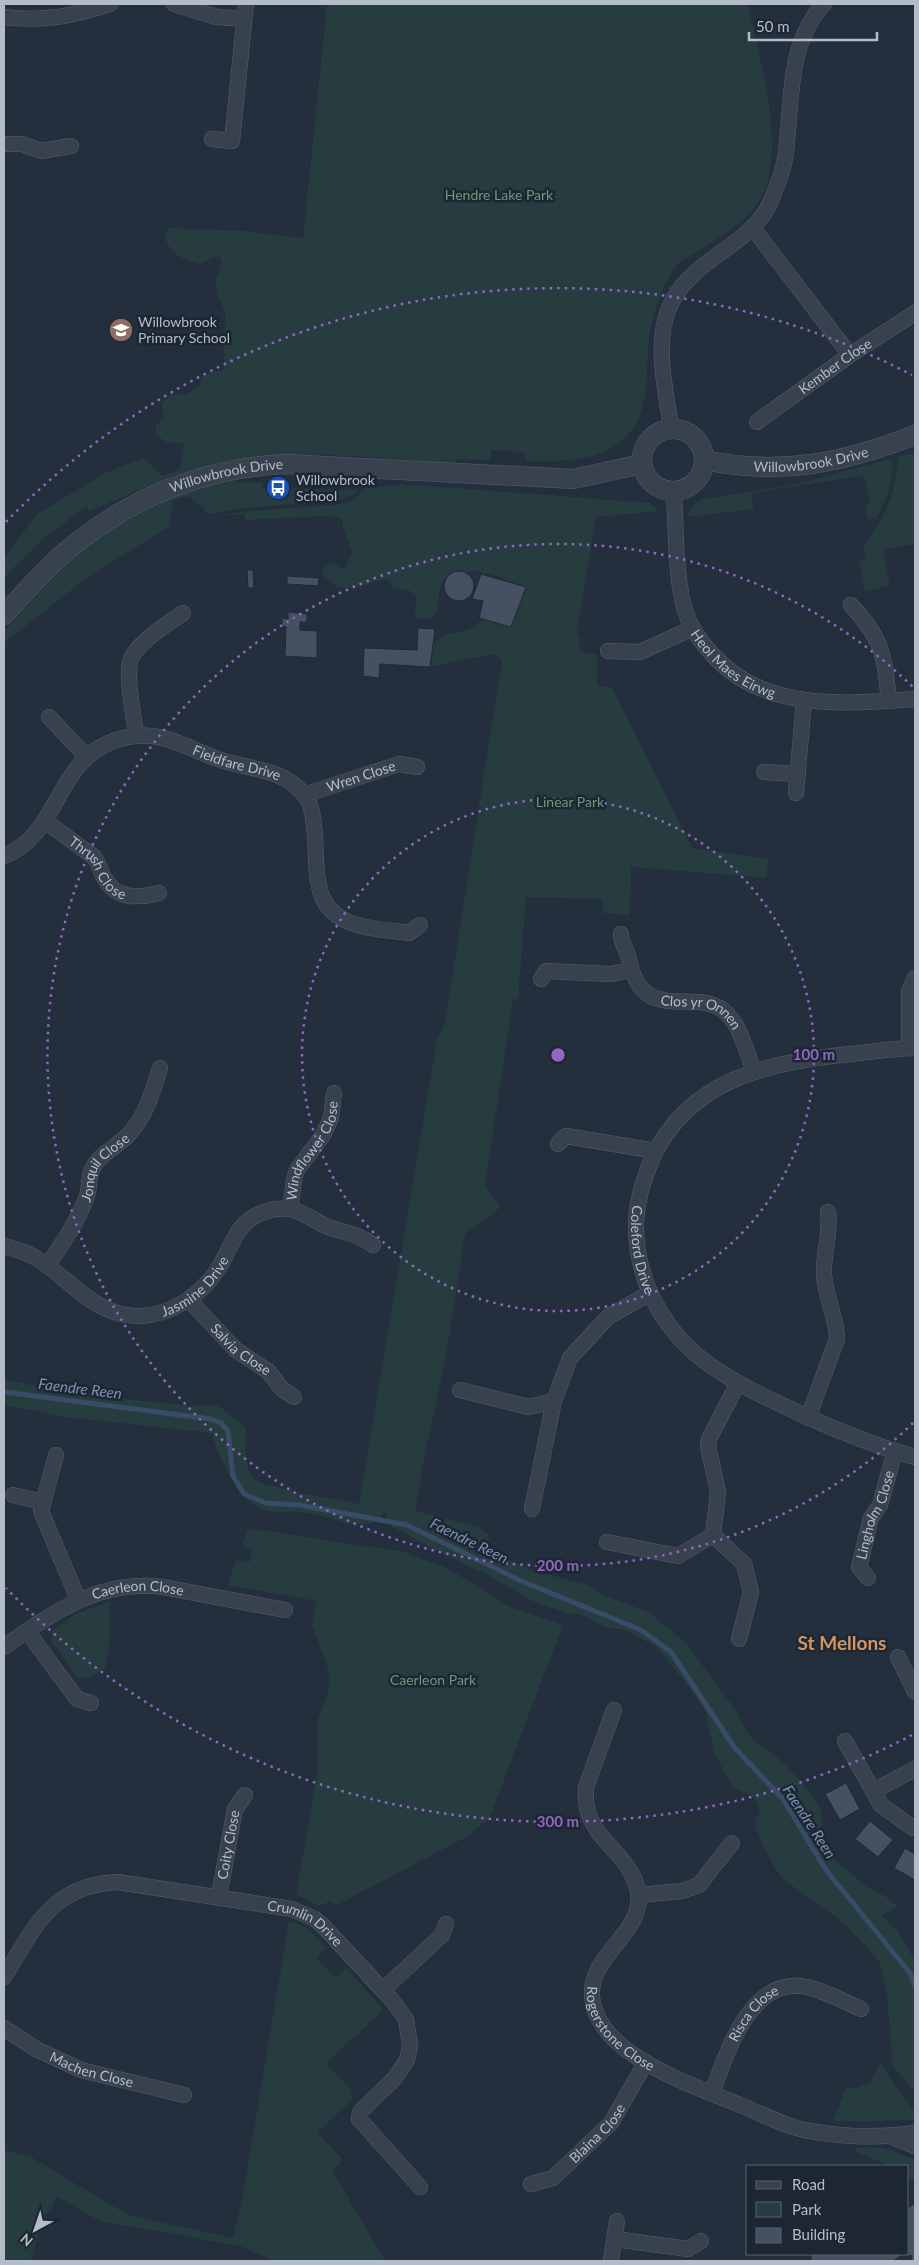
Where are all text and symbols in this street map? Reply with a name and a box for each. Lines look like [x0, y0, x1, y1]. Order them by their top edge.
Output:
scale bar [749, 10, 876, 42]
text: 50 m [756, 17, 790, 35]
park label: Hendre Lake Park [445, 186, 554, 203]
place label: Willowbrook Primary School [138, 313, 230, 346]
school or university icon: Willowbrook Primary School [108, 317, 134, 343]
street label: Kember Close [795, 334, 875, 397]
street label: Willowbrook Drive [753, 443, 870, 475]
street label: Willowbrook Drive [167, 455, 283, 496]
place label: Willowbrook School [296, 471, 376, 504]
bus stop icon: Willowbrook School [265, 475, 291, 501]
street label: Heol Maes Eirwg [688, 626, 778, 701]
street label: Fieldfare Drive [190, 741, 284, 784]
street label: Wren Close [324, 757, 398, 795]
park label: Linear Park [536, 793, 605, 810]
street label: Thrush Close [66, 833, 129, 903]
street label: Clos yr Onnen [659, 991, 745, 1032]
text: 100 m [793, 1045, 835, 1063]
centre of rings [549, 1046, 567, 1064]
street label: Windflower Close [282, 1100, 341, 1201]
street label: Jonquil Close [77, 1129, 133, 1204]
street label: Coleford Drive [628, 1204, 659, 1296]
street label: Jasmine Drive [159, 1253, 232, 1320]
street label: Salvia Close [207, 1320, 274, 1379]
water label: Faendre Reen [37, 1374, 123, 1402]
street label: Lingholm Close [852, 1468, 897, 1561]
water label: Faendre Reen [428, 1514, 511, 1567]
text: 200 m [537, 1556, 579, 1574]
street label: Caerleon Close [89, 1577, 185, 1603]
district label: St Mellons [798, 1631, 886, 1654]
park label: Caerleon Park [390, 1671, 477, 1688]
water label: Faendre Reen [779, 1781, 840, 1862]
street label: Coity Close [213, 1809, 243, 1881]
text: 300 m [537, 1812, 579, 1830]
street label: Crumlin Drive [266, 1896, 347, 1950]
street label: Risca Close [725, 1981, 781, 2044]
street label: Rogerstone Close [584, 1986, 658, 2074]
street label: Machen Close [47, 2048, 135, 2090]
street label: Blaina Close [565, 2100, 628, 2166]
legend [746, 2165, 909, 2255]
text: Road [792, 2175, 825, 2193]
text: Park [792, 2200, 822, 2218]
north arrow [10, 2205, 60, 2255]
text: Building [792, 2225, 845, 2243]
text: N [17, 2230, 36, 2250]

